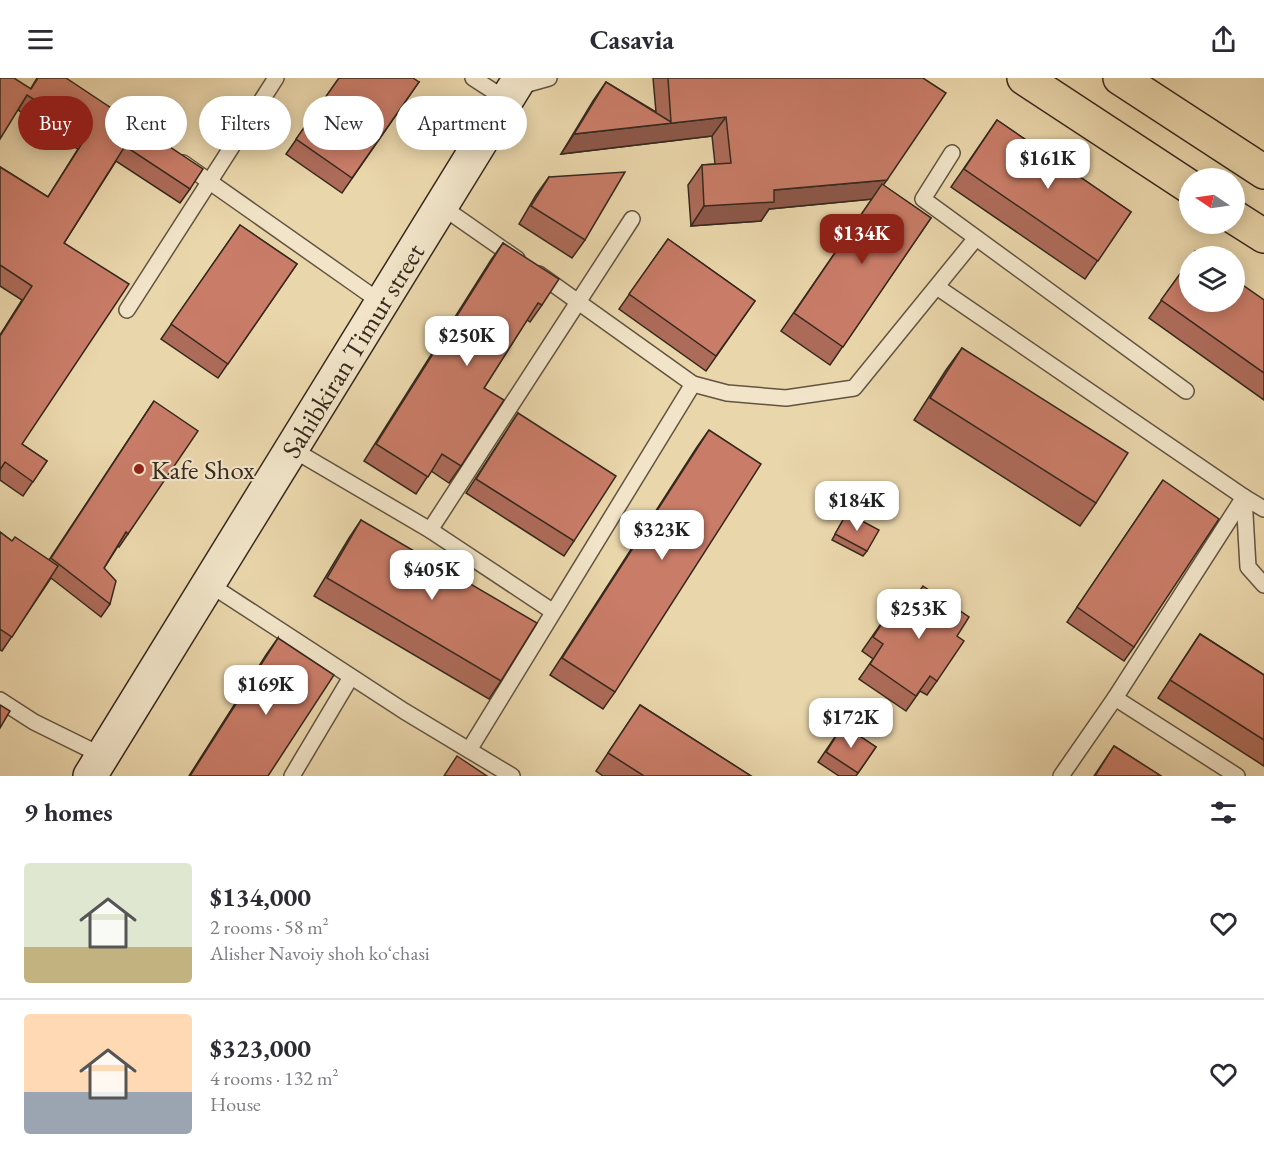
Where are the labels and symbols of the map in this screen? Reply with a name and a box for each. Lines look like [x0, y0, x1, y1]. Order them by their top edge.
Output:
pin: $161K [1006, 139, 1090, 190]
north arrow [1179, 168, 1245, 234]
pin: $134K [820, 214, 904, 265]
street label: Sahibkiran Timur street [273, 236, 432, 464]
pin: $250K [425, 316, 509, 367]
place label: Kafe Shox [151, 452, 255, 487]
marker: Kafe Shox [132, 462, 146, 476]
pin: $184K [815, 481, 899, 532]
pin: $323K [620, 510, 704, 561]
pin: $405K [390, 550, 474, 601]
pin: $253K [877, 589, 961, 640]
pin: $169K [224, 665, 308, 716]
pin: $172K [809, 698, 893, 749]

